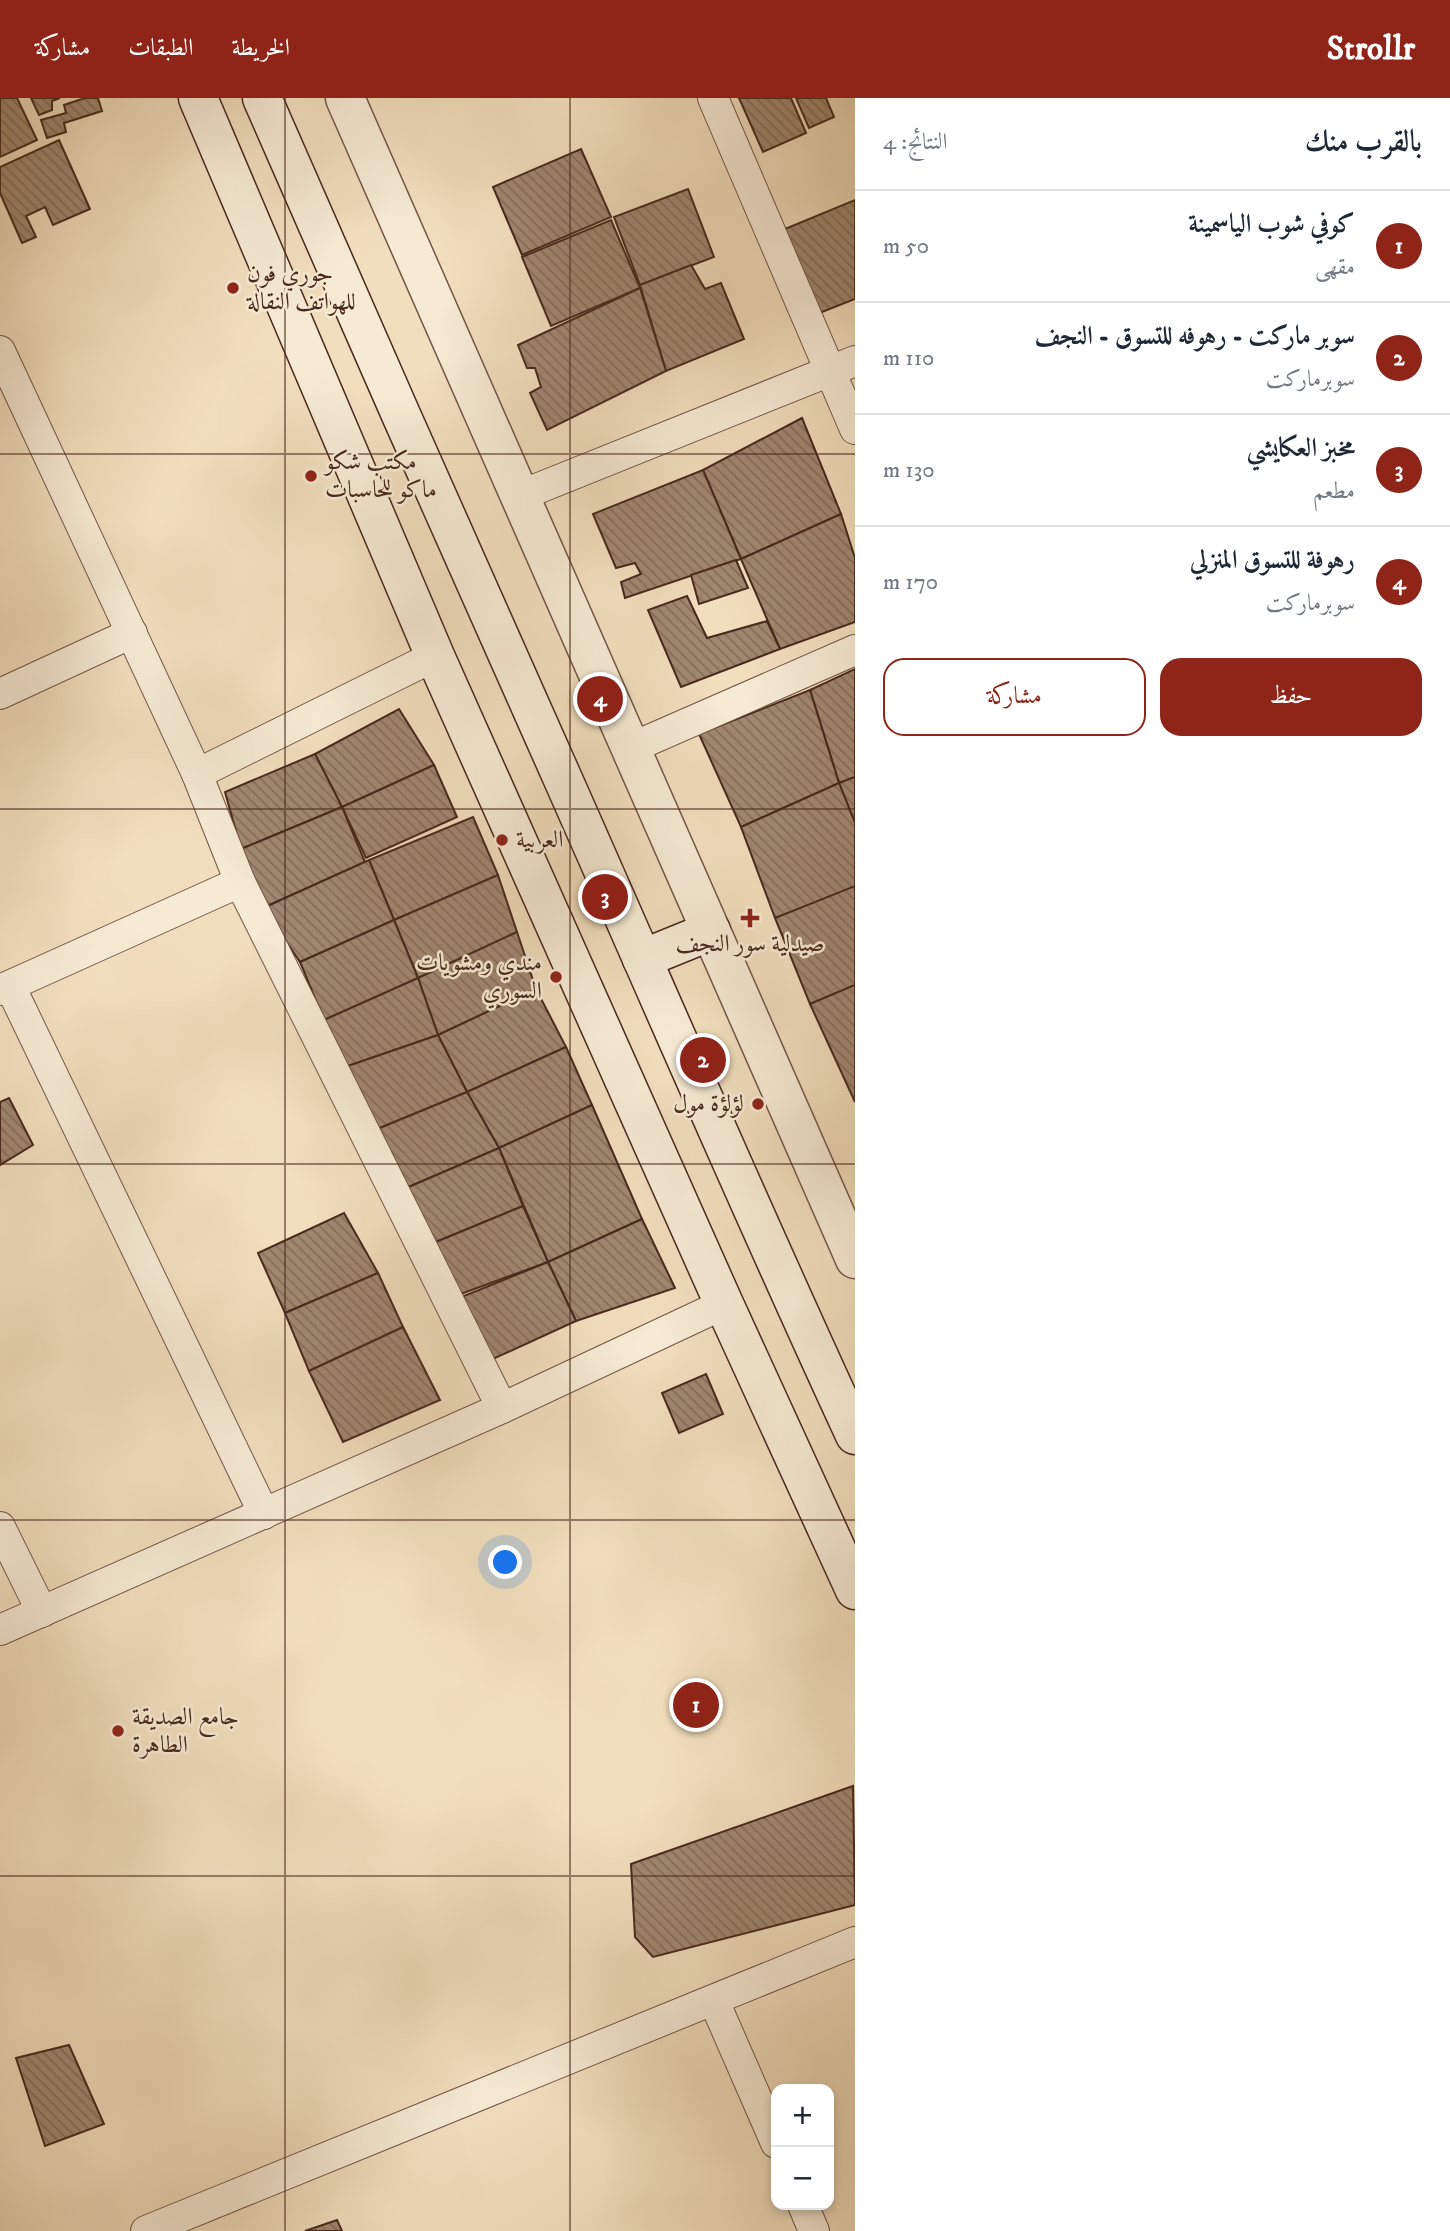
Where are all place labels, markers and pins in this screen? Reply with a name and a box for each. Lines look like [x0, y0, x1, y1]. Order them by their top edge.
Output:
place label: جوري فون للهواتف النقالة [246, 259, 356, 317]
marker: جوري فون للهواتف النقالة [225, 280, 241, 296]
place label: مكتب شكو ماكو للحاسبات [323, 447, 437, 505]
marker: مكتب شكو ماكو للحاسبات [303, 468, 319, 484]
pin: 4 [577, 673, 623, 725]
place label: العربية [516, 825, 563, 855]
marker: العربية [494, 832, 510, 848]
pin: 3 [582, 871, 628, 923]
marker: صيدلية سور النجف [742, 910, 758, 926]
place label: صيدلية سور النجف [676, 929, 824, 959]
place label: مندي ومشويات السوري [416, 948, 542, 1009]
marker: مندي ومشويات السوري [548, 969, 564, 985]
pin: 2 [680, 1034, 726, 1086]
place label: لؤلؤة مول [673, 1089, 744, 1119]
marker: لؤلؤة مول [750, 1096, 766, 1112]
pin: 1 [673, 1679, 719, 1731]
place label: جامع الصديقة الطاهرة [132, 1702, 239, 1760]
marker: جامع الصديقة الطاهرة [110, 1723, 126, 1739]

